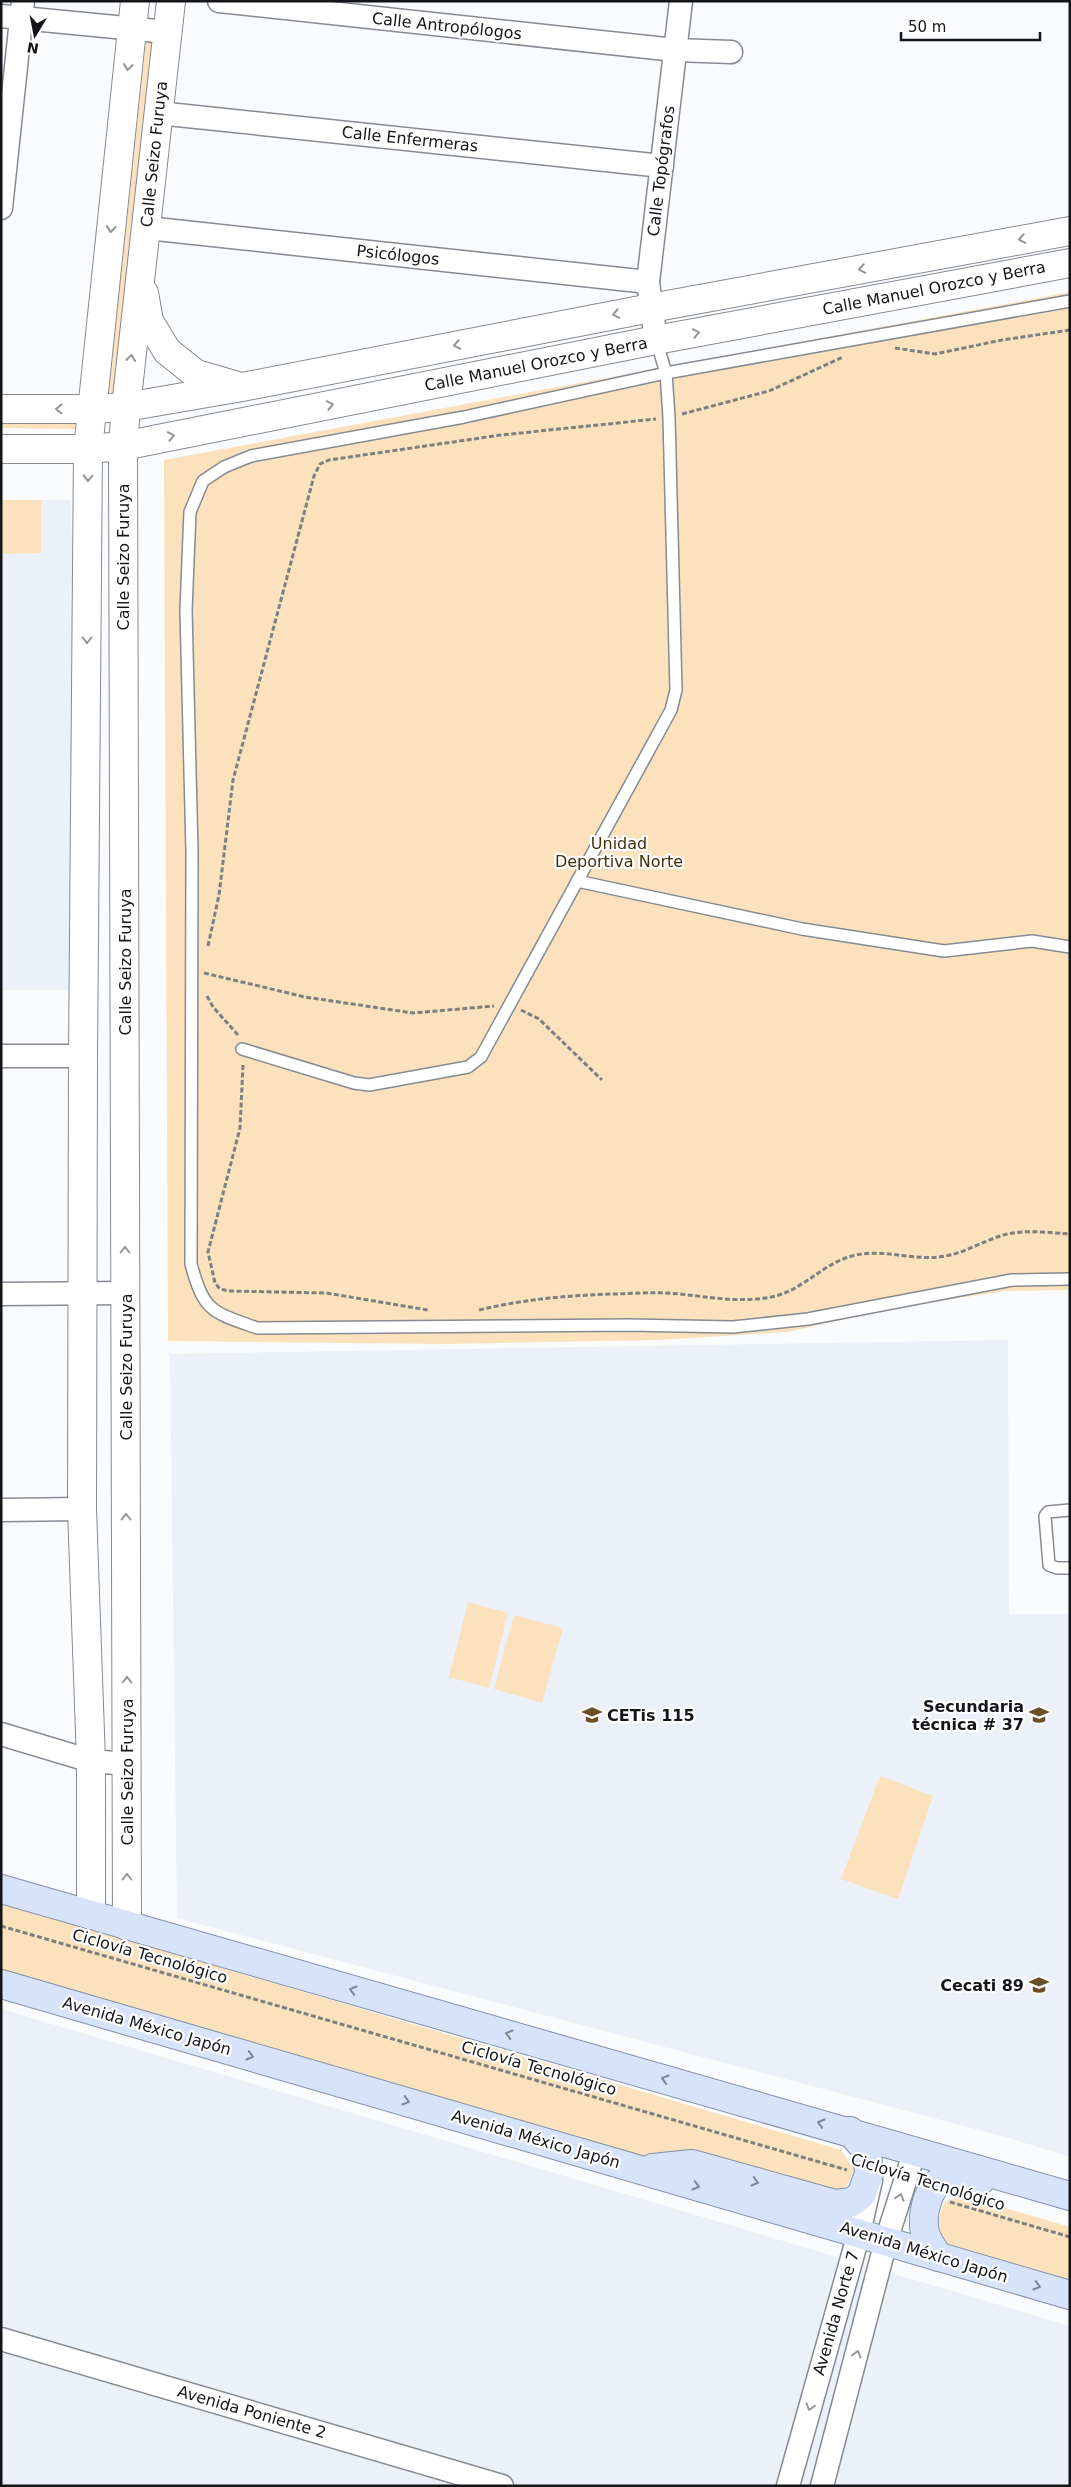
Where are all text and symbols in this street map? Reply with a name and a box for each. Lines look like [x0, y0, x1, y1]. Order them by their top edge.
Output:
street label: Calle Antropólogos [371, 9, 523, 43]
north arrow [10, 10, 60, 60]
scale bar [901, 10, 1040, 42]
text: 50 m [908, 18, 946, 36]
text: N [26, 39, 40, 57]
one-way arrow [123, 63, 134, 71]
street label: Calle Seizo Furuya [137, 80, 171, 228]
street label: Calle Topógrafos [644, 104, 678, 238]
street label: Calle Enfermeras [341, 122, 479, 156]
one-way arrow [106, 225, 117, 233]
one-way arrow [1017, 234, 1026, 244]
street label: Psicólogos [356, 241, 440, 269]
street label: Calle Manuel Orozco y Berra [821, 257, 1047, 319]
one-way arrow [858, 263, 866, 273]
one-way arrow [612, 309, 621, 319]
one-way arrow [691, 328, 700, 338]
street label: Calle Manuel Orozco y Berra [423, 333, 649, 395]
one-way arrow [452, 340, 461, 350]
one-way arrow [125, 354, 136, 362]
one-way arrow [326, 400, 335, 410]
one-way arrow [55, 404, 63, 414]
one-way arrow [167, 432, 175, 442]
one-way arrow [83, 474, 93, 482]
street label: Calle Seizo Furuya [114, 484, 133, 630]
one-way arrow [82, 636, 92, 644]
park label: Unidad Deportiva Norte [555, 834, 683, 871]
street label: Calle Seizo Furuya [116, 889, 135, 1035]
one-way arrow [120, 1245, 130, 1253]
street label: Calle Seizo Furuya [117, 1294, 136, 1440]
one-way arrow [121, 1513, 132, 1521]
one-way arrow [122, 1675, 132, 1683]
place label: Secundaria técnica # 37 [912, 1697, 1024, 1734]
street label: Calle Seizo Furuya [118, 1699, 137, 1845]
school or university icon: CETis 115 [581, 1704, 603, 1726]
school or university icon: Secundaria técnica # 37 [1028, 1704, 1050, 1726]
place label: CETis 115 [607, 1706, 695, 1725]
one-way arrow [122, 1873, 132, 1880]
street label: Ciclovía Tecnológico [70, 1925, 230, 1987]
school or university icon: Cecati 89 [1028, 1974, 1050, 1996]
place label: Cecati 89 [940, 1976, 1024, 1995]
one-way arrow [349, 1985, 357, 1995]
street label: Avenida México Japón [61, 1993, 233, 2059]
one-way arrow [505, 2030, 513, 2040]
street label: Ciclovía Tecnológico [459, 2037, 619, 2099]
one-way arrow [245, 2051, 253, 2061]
one-way arrow [662, 2074, 670, 2084]
one-way arrow [401, 2096, 409, 2106]
street label: Avenida México Japón [450, 2106, 622, 2172]
one-way arrow [817, 2118, 826, 2129]
street label: Ciclovía Tecnológico [848, 2149, 1008, 2215]
one-way arrow [751, 2176, 760, 2187]
one-way arrow [692, 2180, 700, 2190]
one-way arrow [894, 2194, 904, 2202]
street label: Avenida México Japón [838, 2217, 1010, 2287]
street label: Avenida Norte 7 [809, 2249, 863, 2377]
one-way arrow [1032, 2280, 1041, 2290]
one-way arrow [851, 2350, 861, 2359]
street label: Avenida Poniente 2 [175, 2382, 329, 2442]
one-way arrow [806, 2402, 816, 2411]

